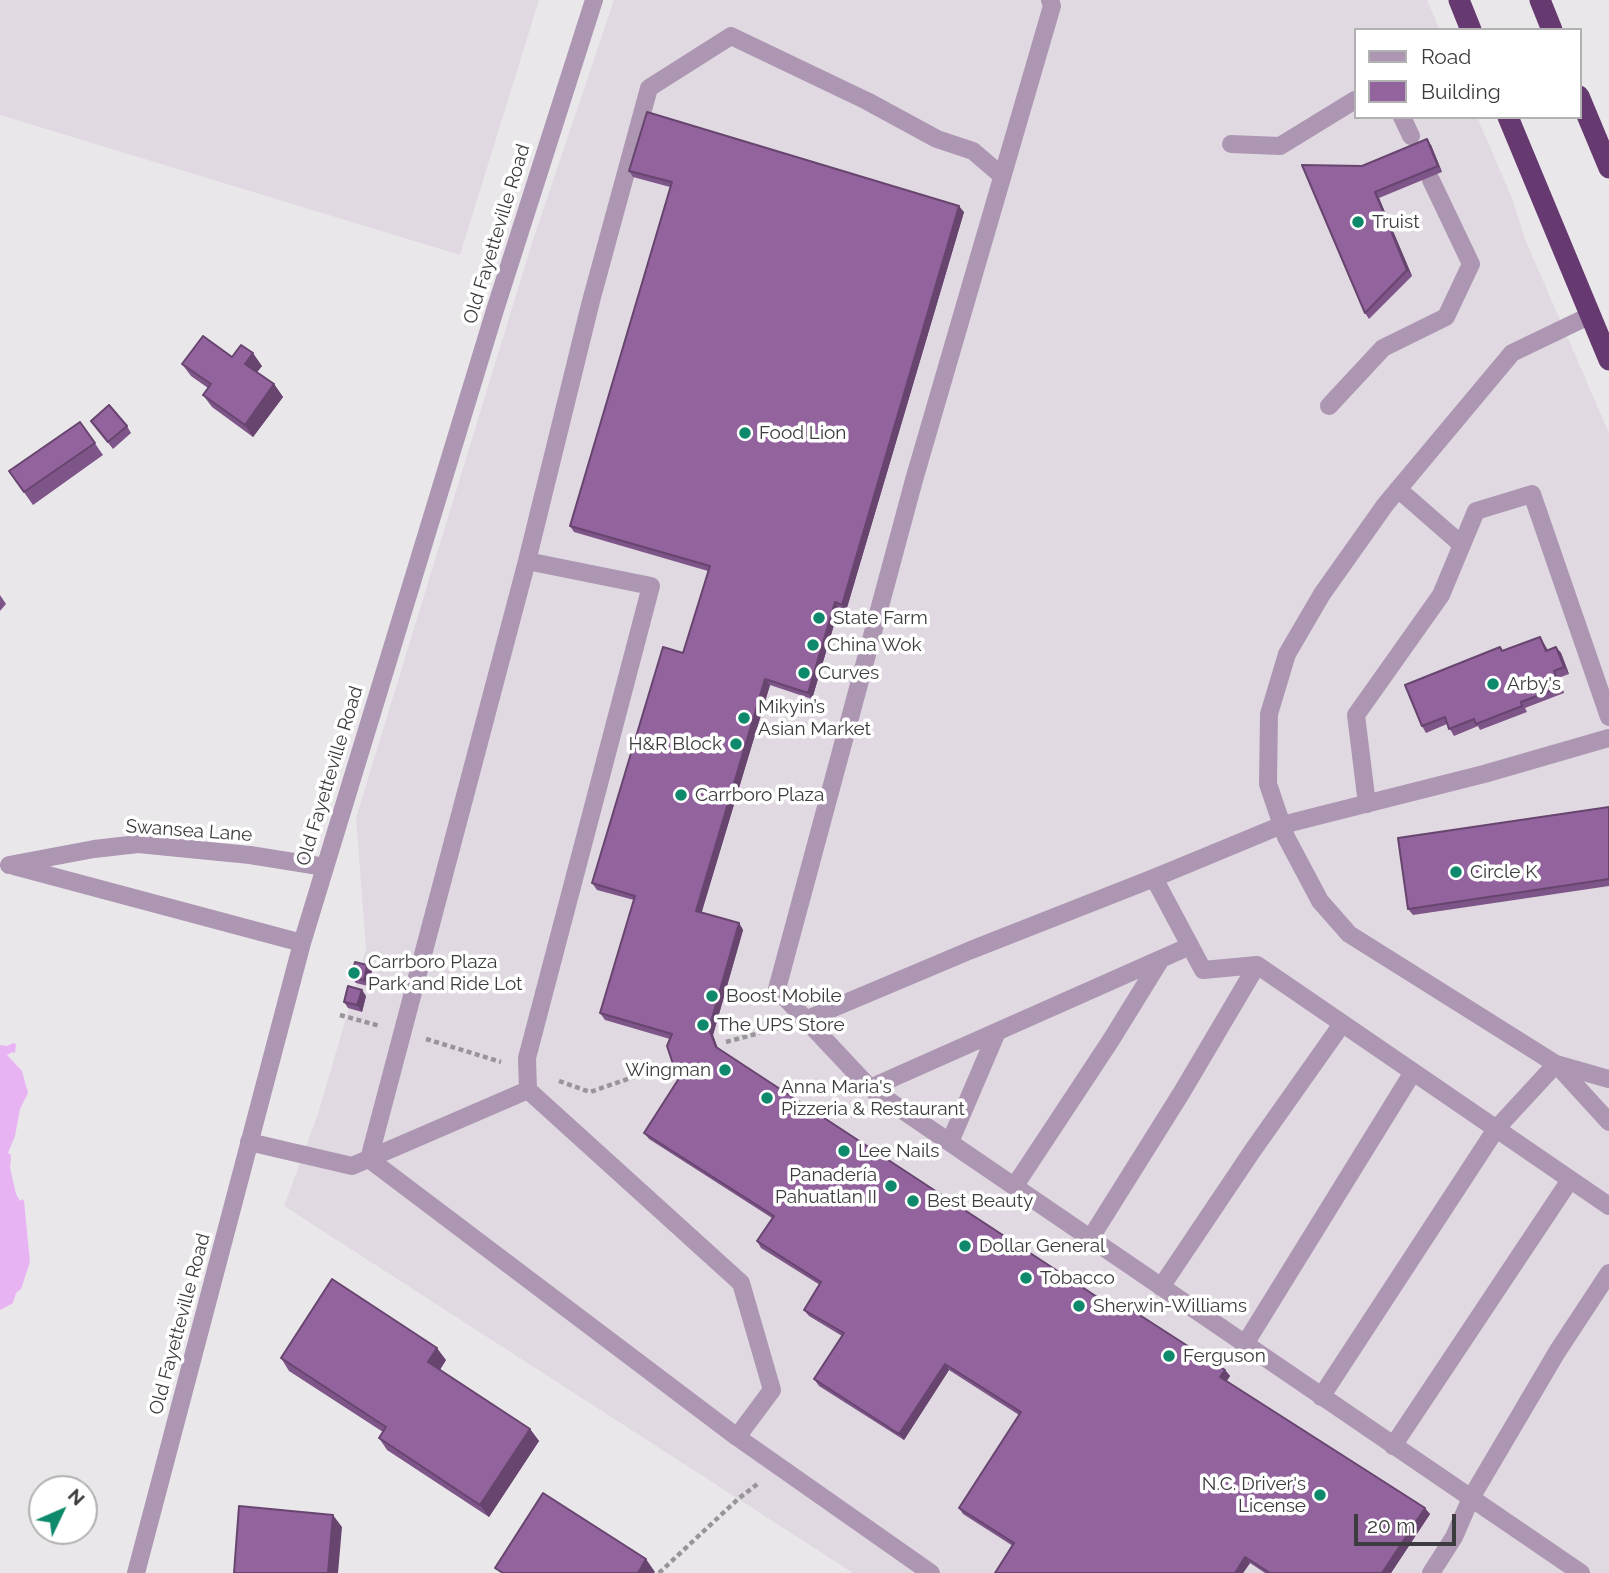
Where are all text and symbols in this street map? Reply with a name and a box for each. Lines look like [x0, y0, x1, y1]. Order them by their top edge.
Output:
legend [1354, 28, 1581, 119]
text: Road [1421, 44, 1471, 69]
text: Building [1421, 79, 1501, 104]
street label: Old Fayetteville Road [459, 141, 535, 327]
place label: Truist [1372, 211, 1420, 233]
marker: Truist [1350, 214, 1366, 230]
place label: Food Lion [759, 422, 846, 444]
marker: Food Lion [737, 425, 753, 441]
place label: State Farm [833, 607, 928, 629]
marker: State Farm [811, 610, 827, 626]
place label: China Wok [827, 634, 922, 656]
marker: China Wok [805, 637, 821, 653]
place label: Curves [818, 662, 879, 684]
marker: Curves [796, 665, 812, 681]
place label: Arby's [1507, 673, 1561, 695]
marker: Arby's [1485, 676, 1501, 692]
street label: Old Fayetteville Road [292, 683, 368, 869]
place label: Mikyin’s Asian Market [758, 696, 871, 740]
marker: Mikyin’s Asian Market [736, 710, 752, 726]
place label: H&R Block [628, 733, 722, 755]
marker: H&R Block [728, 736, 744, 752]
place label: Carrboro Plaza [695, 784, 824, 806]
marker: Carrboro Plaza [673, 787, 689, 803]
street label: Swansea Lane [125, 815, 253, 847]
place label: Circle K [1470, 861, 1537, 883]
marker: Circle K [1448, 864, 1464, 880]
place label: Carrboro Plaza Park and Ride Lot [368, 951, 522, 995]
marker: Carrboro Plaza Park and Ride Lot [346, 965, 362, 981]
place label: Boost Mobile [726, 985, 842, 1007]
marker: Boost Mobile [704, 988, 720, 1004]
place label: The UPS Store [717, 1014, 845, 1036]
marker: The UPS Store [695, 1017, 711, 1033]
place label: Wingman [625, 1059, 711, 1081]
marker: Wingman [717, 1062, 733, 1078]
place label: Anna Maria's Pizzeria & Restaurant [781, 1076, 965, 1120]
marker: Anna Maria's Pizzeria & Restaurant [759, 1090, 775, 1106]
place label: Lee Nails [858, 1140, 939, 1162]
marker: Lee Nails [836, 1143, 852, 1159]
place label: Panadería Pahuatlan II [775, 1164, 877, 1208]
marker: Panadería Pahuatlan II [883, 1178, 899, 1194]
place label: Best Beauty [927, 1190, 1033, 1212]
marker: Best Beauty [905, 1193, 921, 1209]
street label: Old Fayetteville Road [145, 1231, 215, 1417]
place label: Dollar General [979, 1235, 1105, 1257]
marker: Dollar General [957, 1238, 973, 1254]
place label: Tobacco [1040, 1267, 1115, 1289]
marker: Tobacco [1018, 1270, 1034, 1286]
place label: Sherwin-Williams [1093, 1295, 1247, 1317]
marker: Sherwin-Williams [1071, 1298, 1087, 1314]
place label: Ferguson [1183, 1345, 1266, 1367]
marker: Ferguson [1161, 1348, 1177, 1364]
place label: N.C. Driver's License [1202, 1473, 1306, 1517]
north arrow [28, 1475, 98, 1545]
text: N [64, 1484, 90, 1510]
marker: N.C. Driver's License [1312, 1487, 1328, 1503]
scale bar [1357, 1500, 1458, 1544]
text: 20 m [1367, 1513, 1415, 1538]

